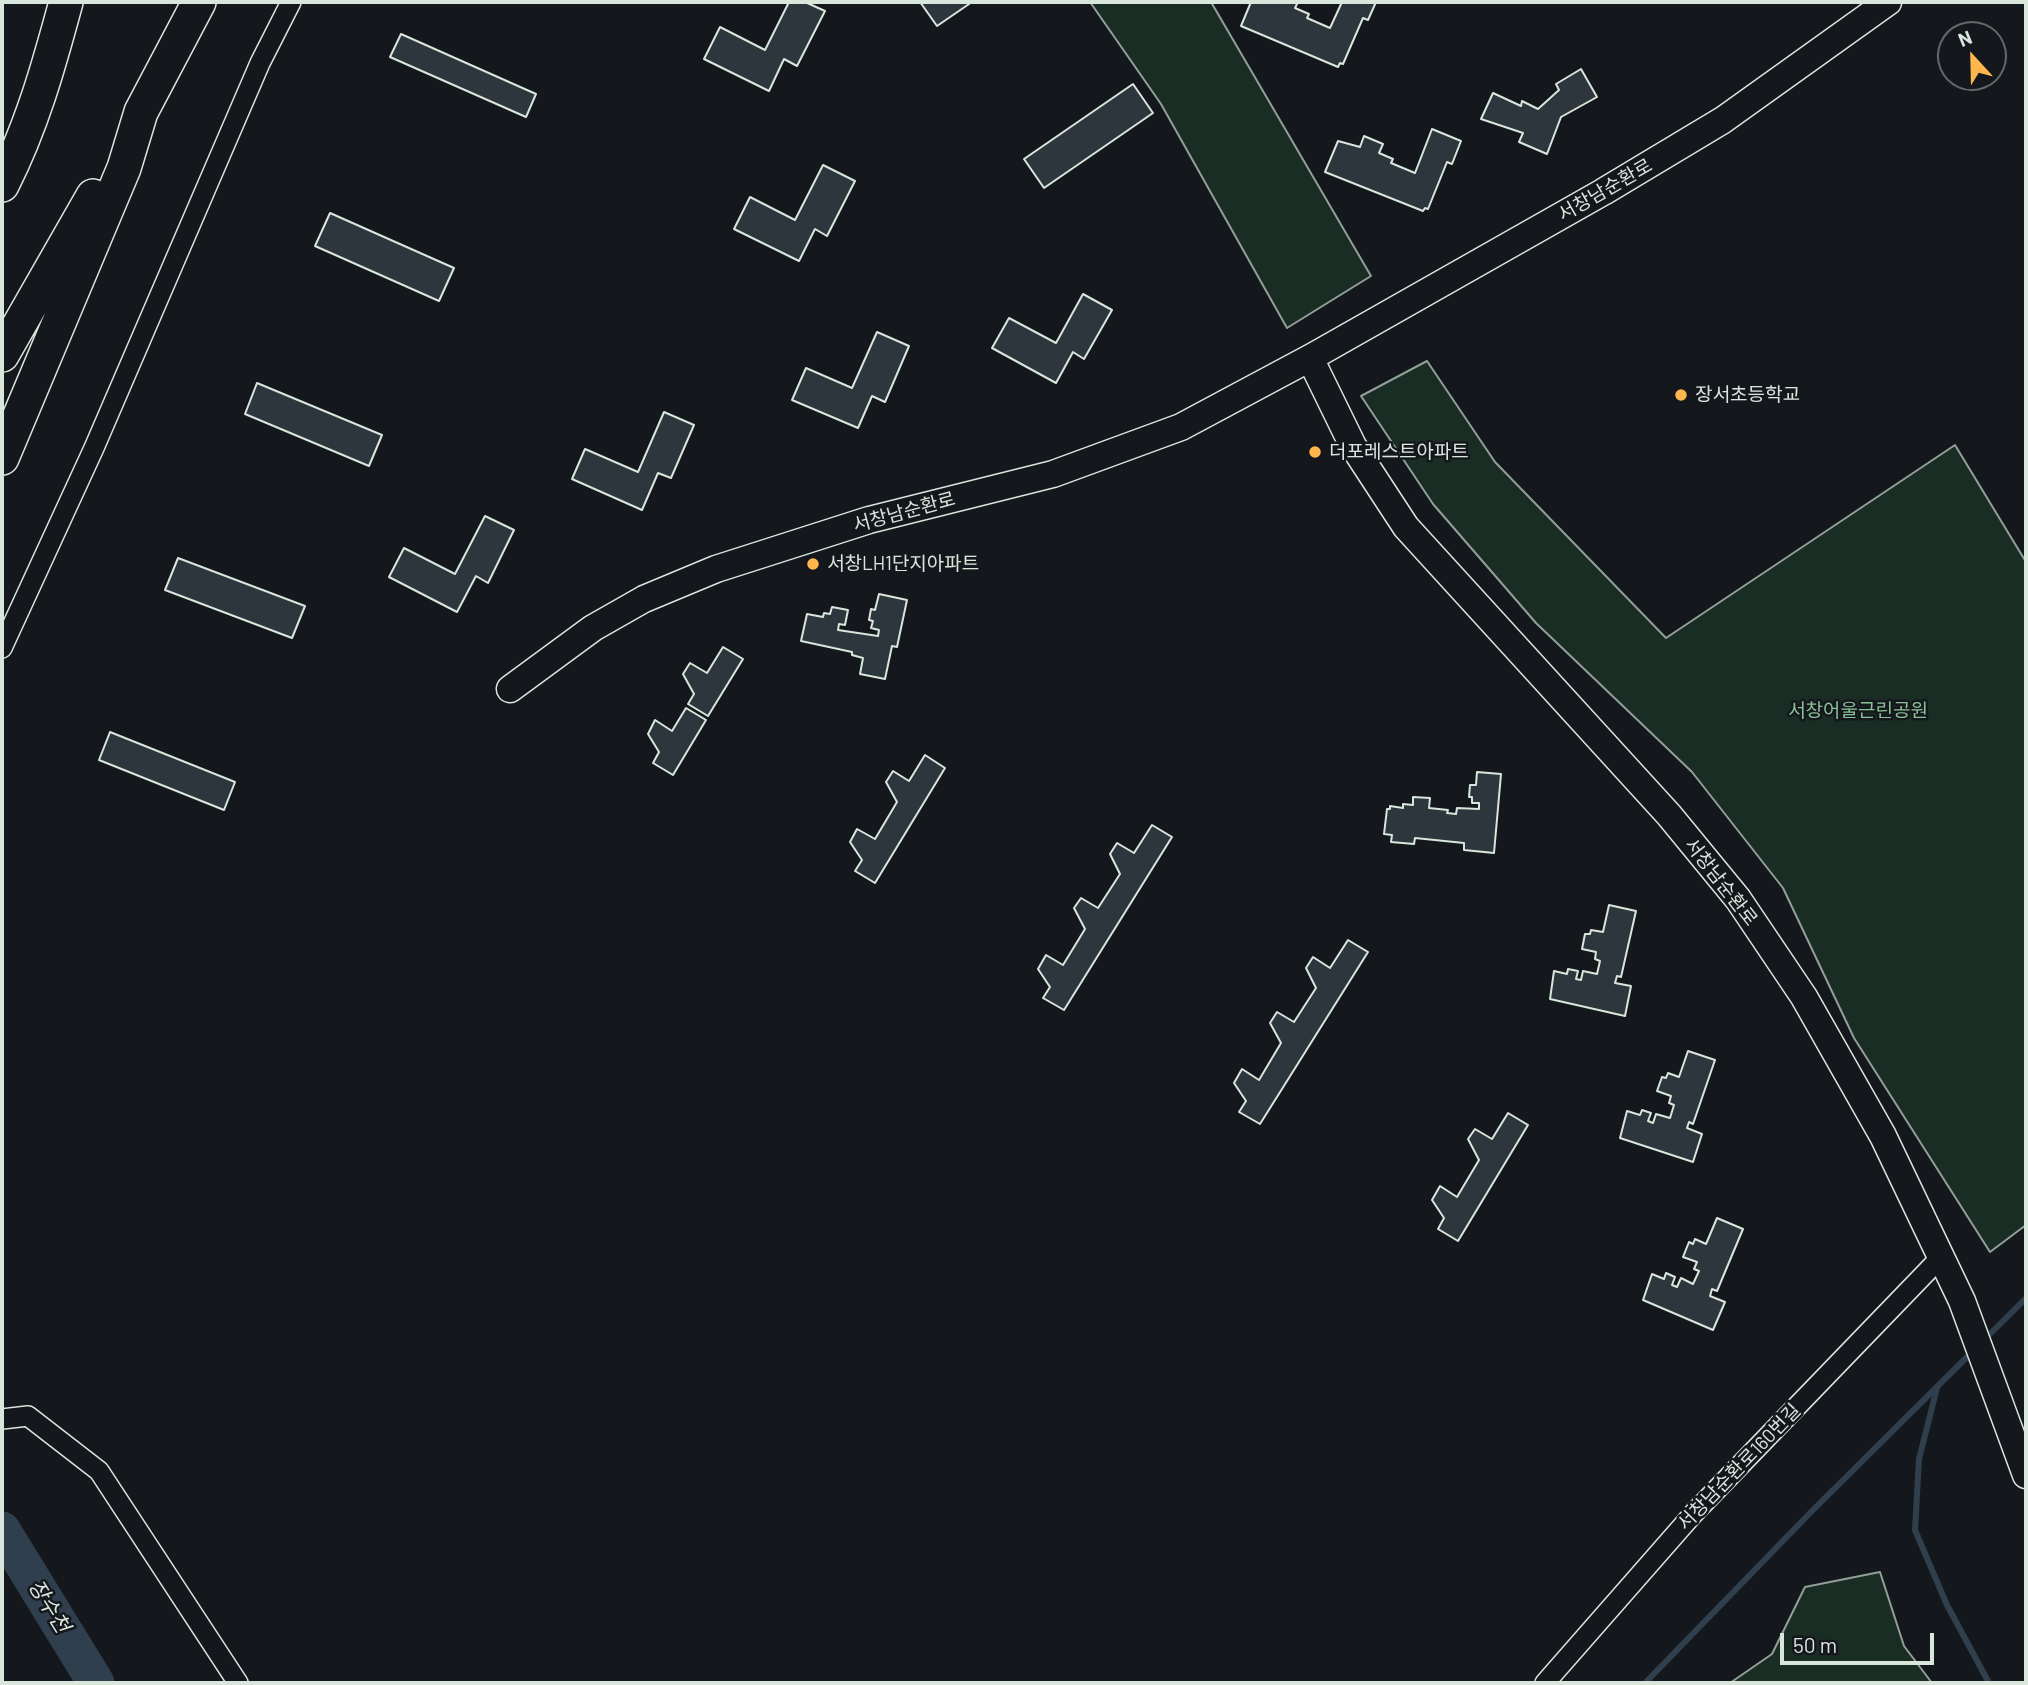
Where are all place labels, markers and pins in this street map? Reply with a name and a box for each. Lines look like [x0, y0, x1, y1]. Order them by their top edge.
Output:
place label: 장서초등학교 [1695, 384, 1800, 406]
marker: 장서초등학교 [1673, 387, 1689, 403]
place label: 더포레스트아파트 [1329, 441, 1469, 463]
marker: 더포레스트아파트 [1307, 444, 1323, 460]
place label: 서창LH1단지아파트 [827, 553, 979, 575]
marker: 서창LH1단지아파트 [805, 556, 821, 572]

